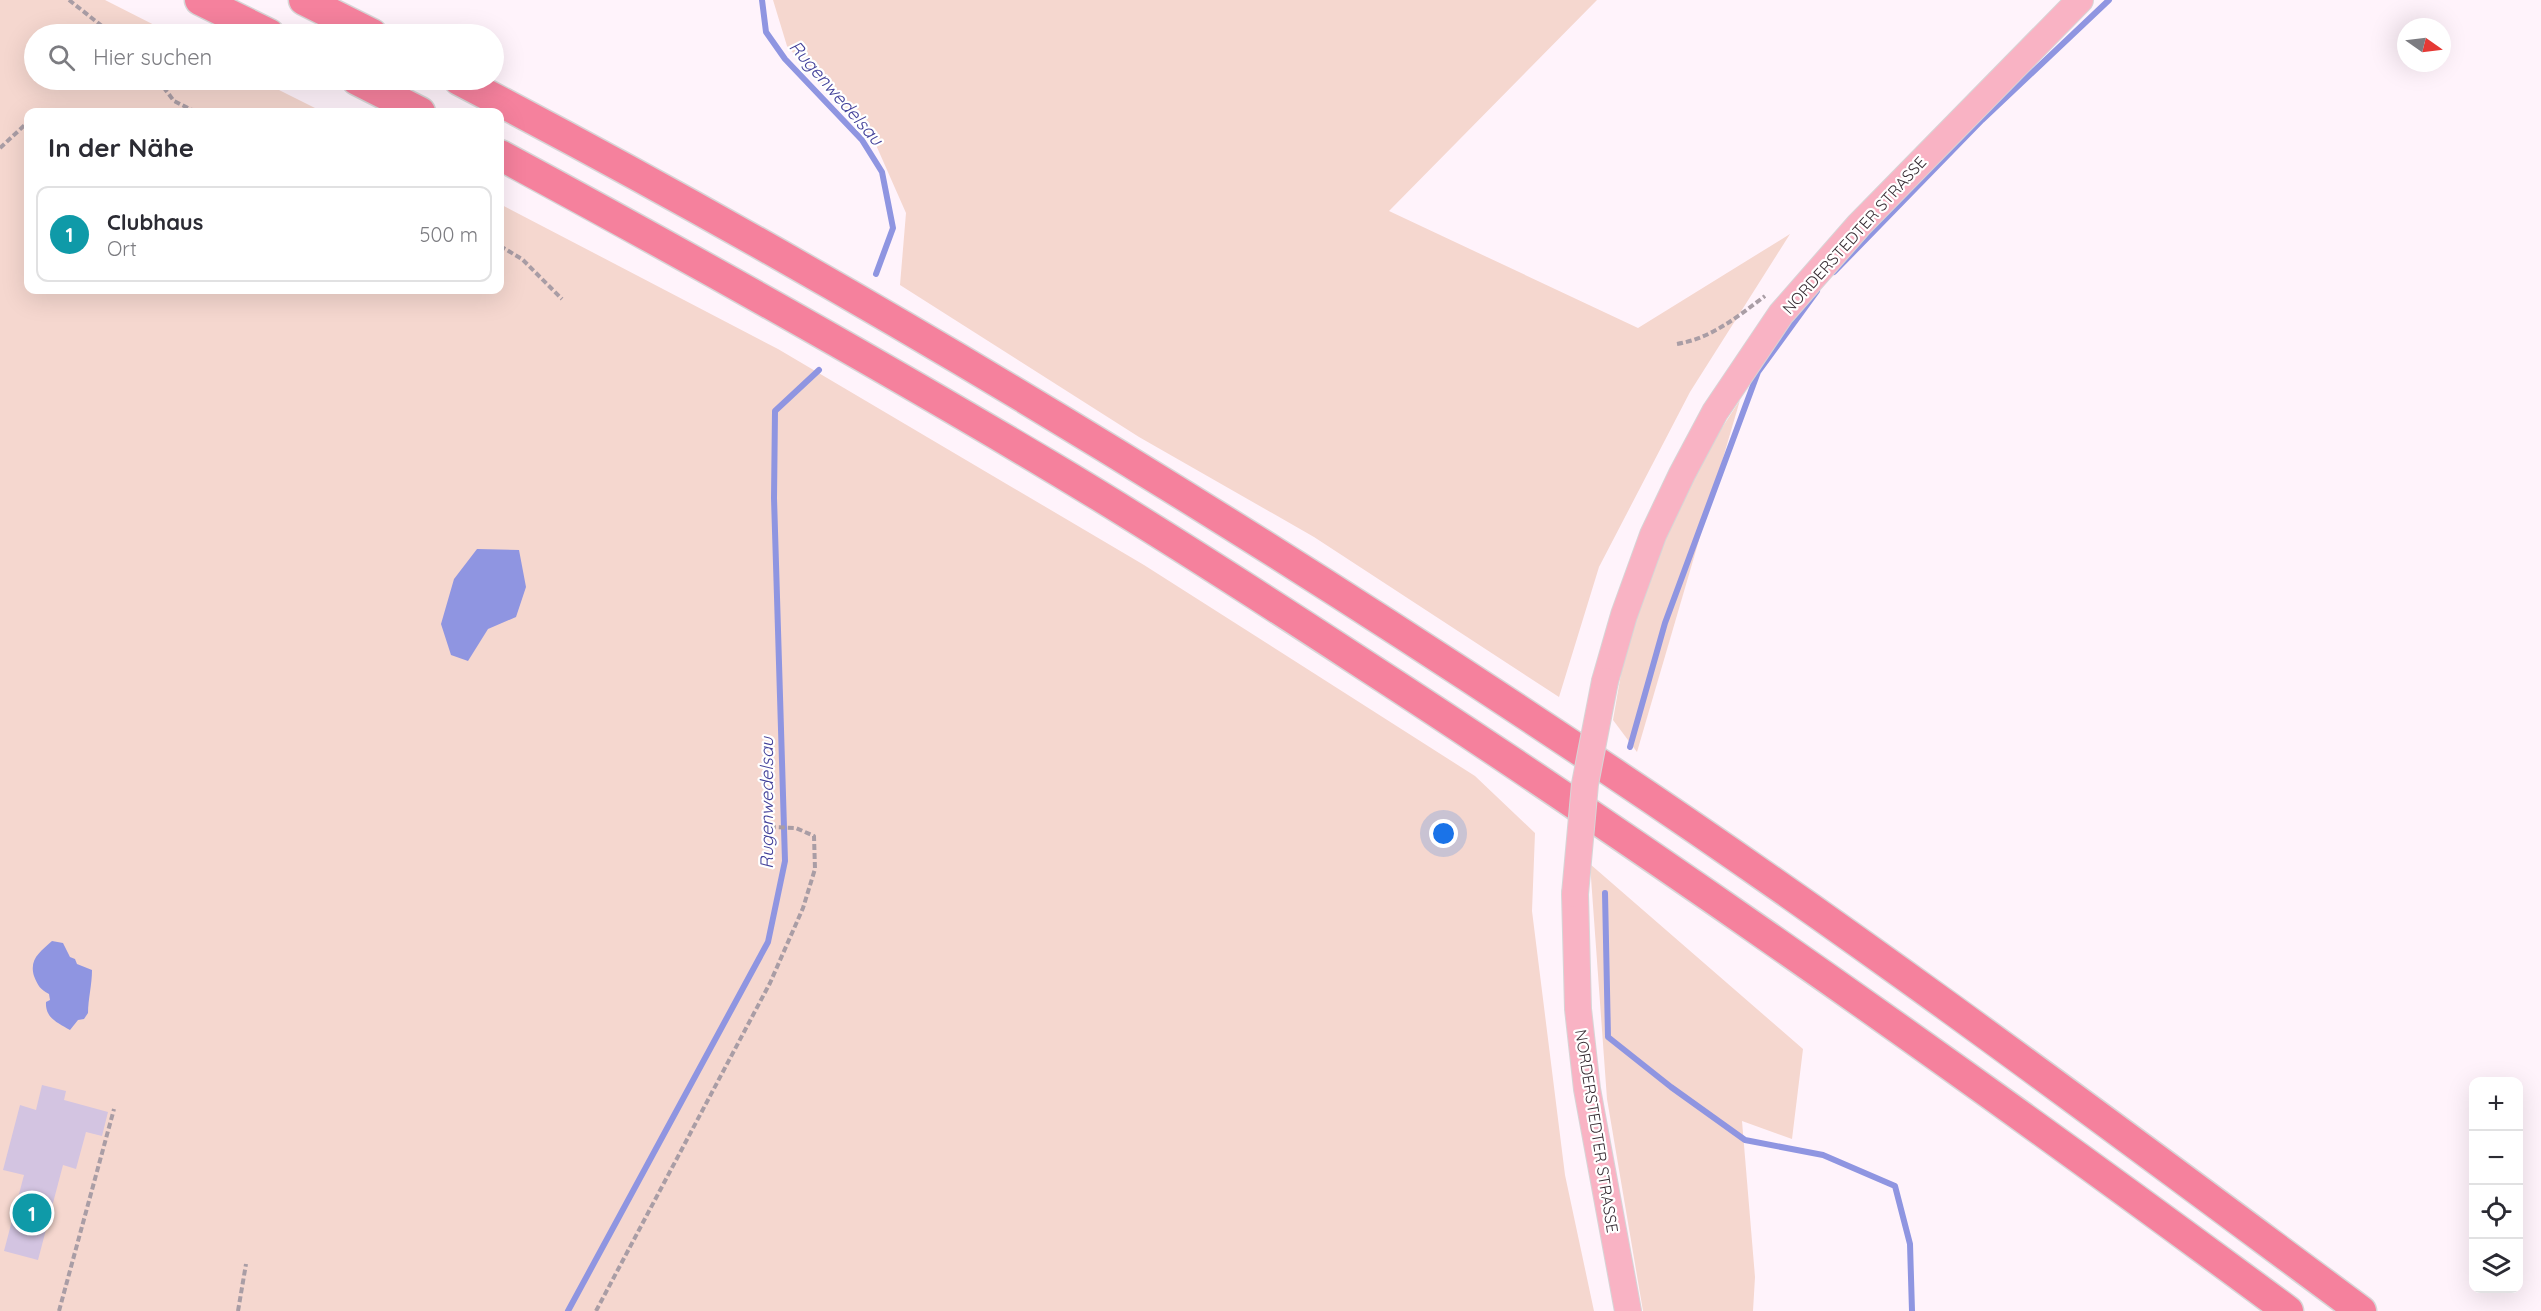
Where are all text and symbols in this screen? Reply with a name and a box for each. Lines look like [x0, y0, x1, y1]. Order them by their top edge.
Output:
north arrow [2397, 18, 2451, 72]
search box [24, 24, 504, 90]
water label: Rugenwedelsau [784, 35, 889, 151]
icon: search [45, 41, 78, 74]
text: Hier suchen [93, 43, 212, 71]
text: In der Nähe [48, 131, 194, 164]
street label: NORDERSTEDTER STRASSE [1778, 152, 1930, 318]
text: Clubhaus [107, 208, 203, 236]
text: 1 [66, 222, 73, 247]
text: 500 m [420, 222, 478, 247]
text: Ort [107, 236, 137, 261]
water label: Rugenwedelsau [755, 735, 778, 869]
your location [1429, 819, 1458, 848]
street label: NORDERSTEDTER STRASSE [1571, 1028, 1623, 1234]
map controls [2469, 1077, 2523, 1293]
button: + [2469, 1077, 2523, 1131]
button: − [2469, 1131, 2523, 1185]
button: locate [2469, 1185, 2523, 1239]
pin: 1 [12, 1190, 51, 1236]
button: layers [2469, 1239, 2523, 1293]

